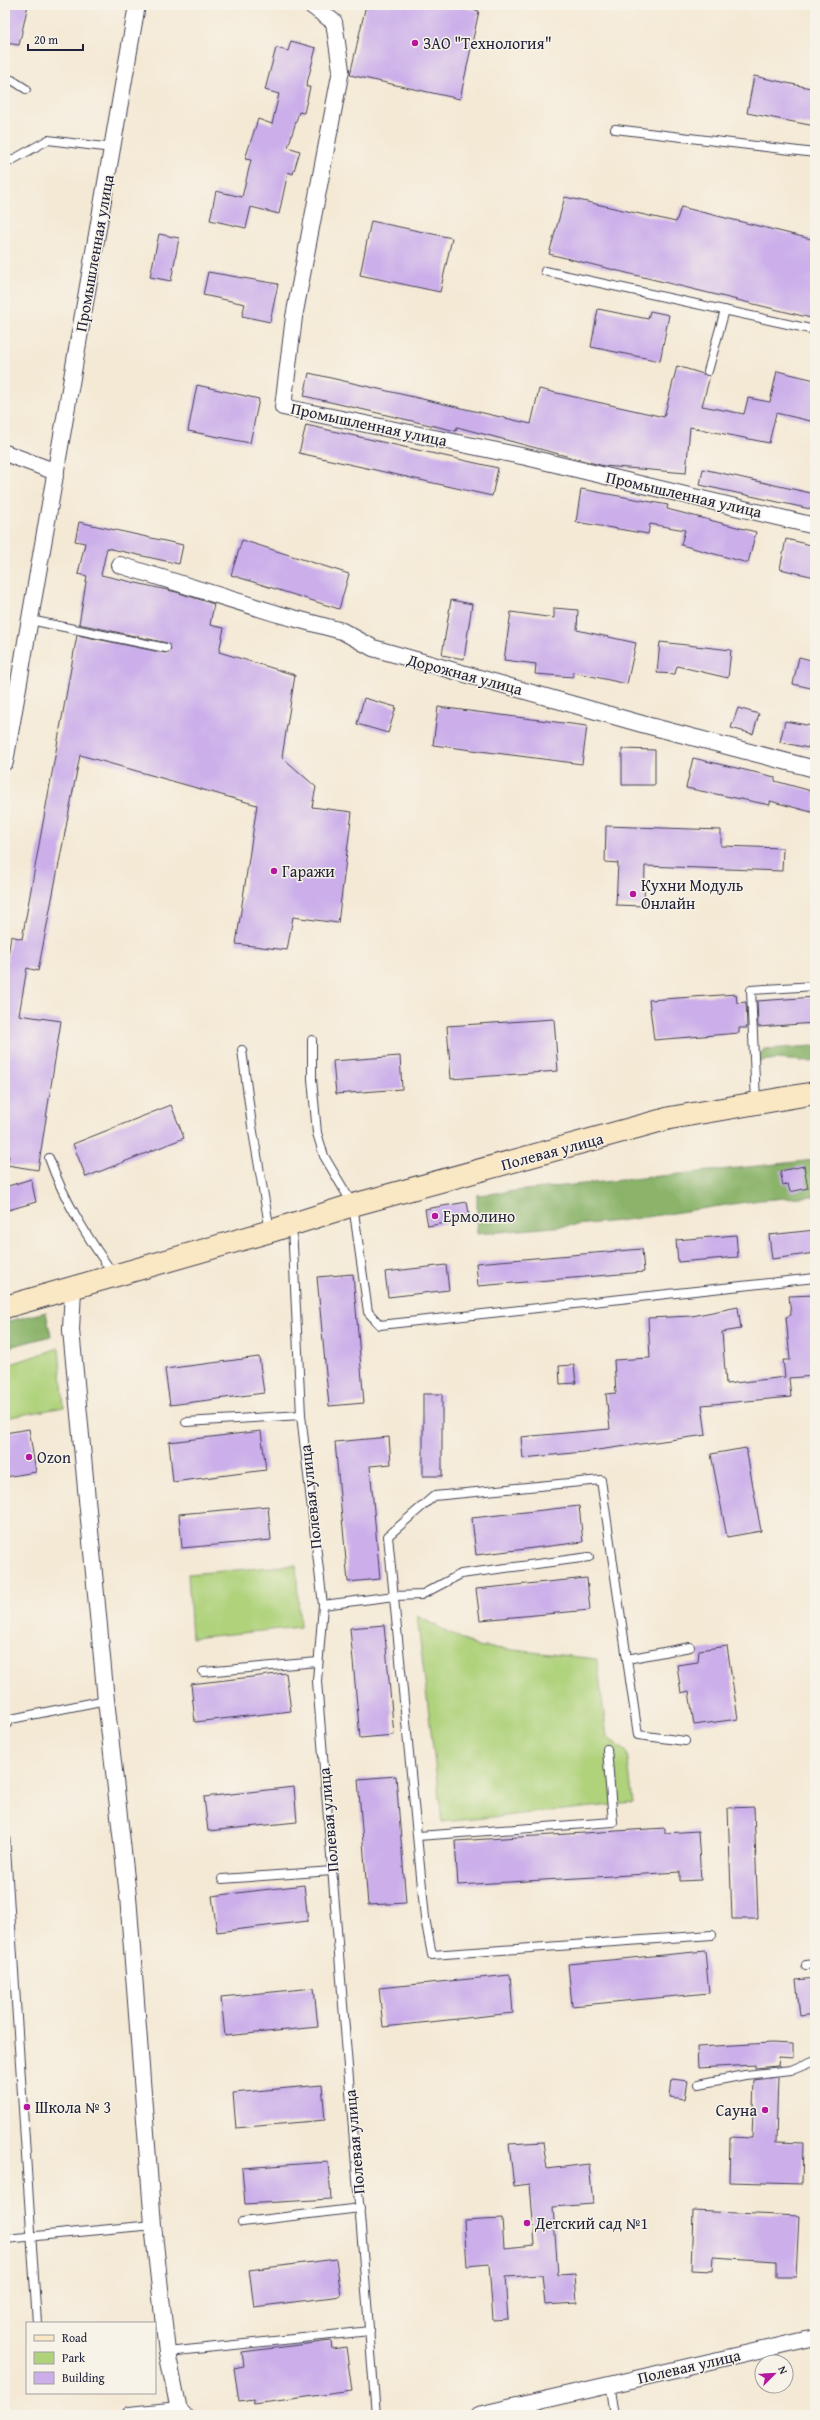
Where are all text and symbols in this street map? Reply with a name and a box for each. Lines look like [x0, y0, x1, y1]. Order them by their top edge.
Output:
scale bar [28, 26, 83, 52]
text: 20 m [34, 31, 58, 48]
place label: ЗАО "Технология" [423, 31, 552, 55]
marker: ЗАО "Технология" [410, 38, 420, 48]
street label: Промышленная улица [68, 172, 120, 333]
street label: Промышленная улица [289, 396, 450, 452]
street label: Промышленная улица [604, 464, 765, 524]
street label: Дорожная улица [404, 647, 526, 701]
place label: Гаражи [282, 859, 335, 883]
marker: Гаражи [269, 866, 279, 876]
place label: Кухни Модуль Онлайн [641, 873, 744, 915]
marker: Кухни Модуль Онлайн [628, 889, 638, 899]
street label: Полевая улица [498, 1126, 606, 1176]
place label: Ермолино [443, 1204, 515, 1228]
marker: Ермолино [430, 1211, 440, 1221]
street label: Полевая улица [293, 1443, 327, 1550]
place label: Ozon [37, 1445, 71, 1469]
marker: Ozon [24, 1452, 34, 1462]
street label: Полевая улица [311, 1766, 345, 1873]
street label: Полевая улица [337, 2088, 371, 2195]
place label: Школа № 3 [35, 2095, 111, 2119]
place label: Сауна [716, 2098, 757, 2122]
marker: Школа № 3 [22, 2102, 32, 2112]
marker: Сауна [760, 2105, 770, 2115]
place label: Детский сад №1 [534, 2211, 648, 2235]
marker: Детский сад №1 [522, 2218, 532, 2228]
legend [26, 2322, 156, 2394]
text: Road [62, 2329, 88, 2346]
street label: Полевая улица [635, 2342, 743, 2390]
text: Park [62, 2349, 86, 2366]
north arrow [754, 2354, 794, 2394]
text: N [774, 2363, 792, 2377]
text: Building [62, 2369, 105, 2386]

